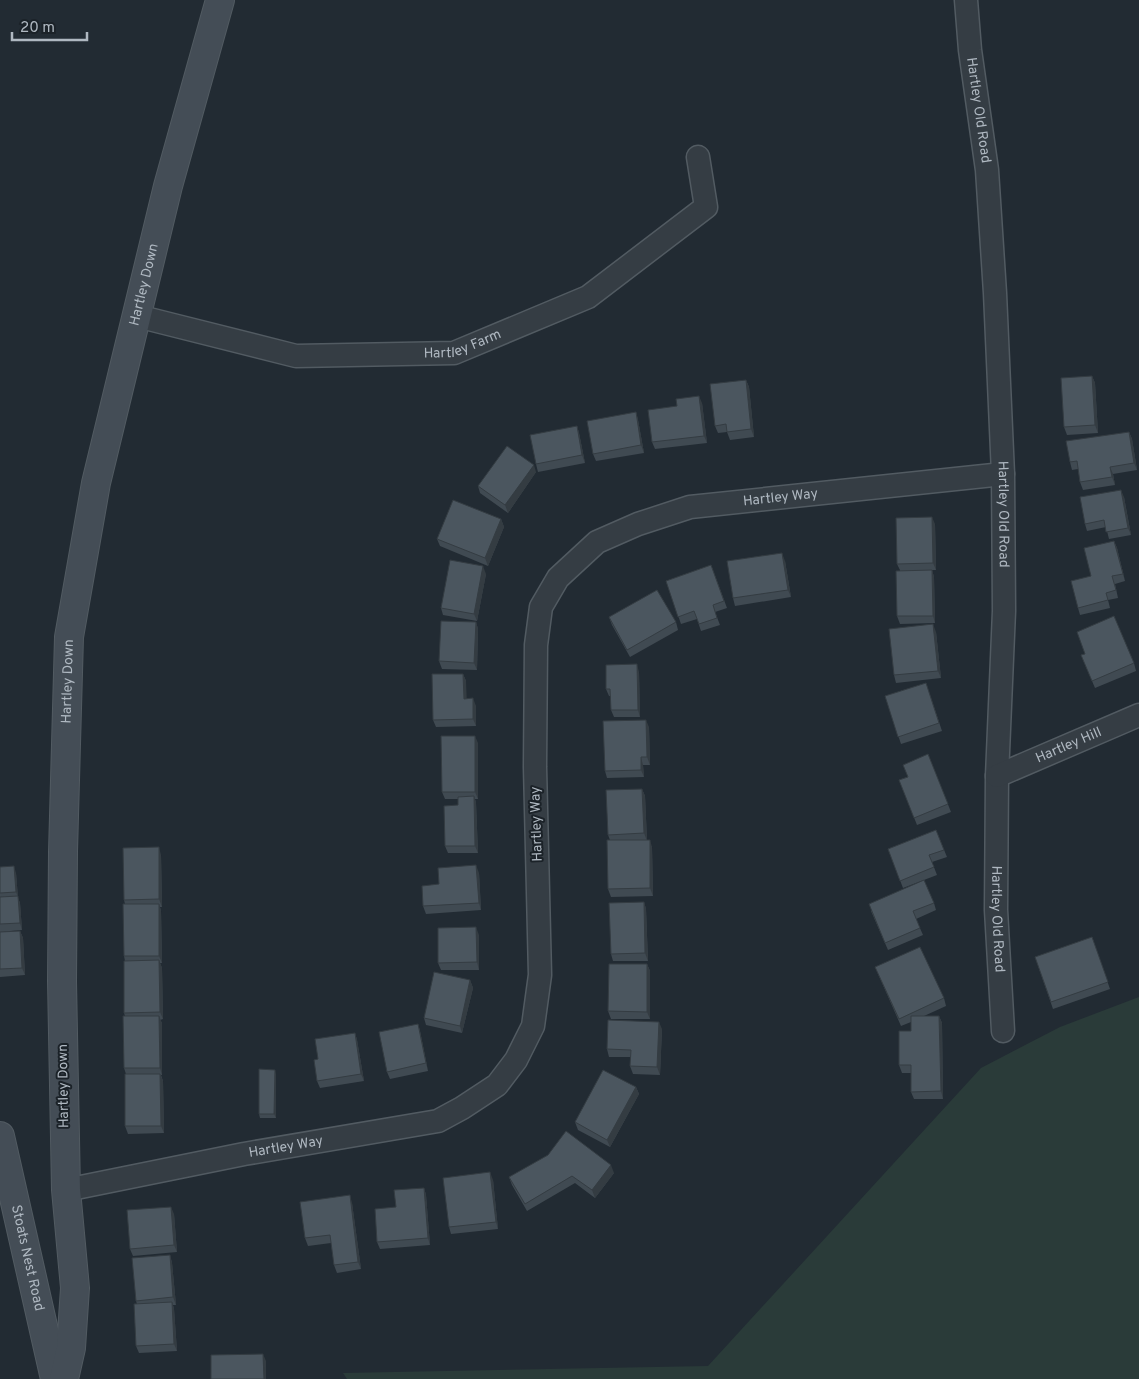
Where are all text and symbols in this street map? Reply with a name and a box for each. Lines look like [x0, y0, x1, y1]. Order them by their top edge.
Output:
scale bar [12, 10, 88, 42]
text: 20 m [20, 19, 55, 38]
street label: Hartley Old Road [963, 56, 994, 164]
street label: Hartley Down [126, 242, 162, 327]
street label: Hartley Farm [423, 326, 504, 362]
street label: Hartley Old Road [994, 460, 1012, 568]
street label: Hartley Way [742, 485, 819, 510]
street label: Hartley Down [58, 639, 77, 724]
street label: Hartley Hill [1033, 724, 1104, 767]
street label: Hartley Way [527, 786, 547, 862]
street label: Hartley Old Road [987, 866, 1008, 973]
street label: Hartley Down [55, 1044, 73, 1128]
street label: Hartley Way [247, 1132, 324, 1162]
street label: Stoats Nest Road [7, 1203, 48, 1313]

